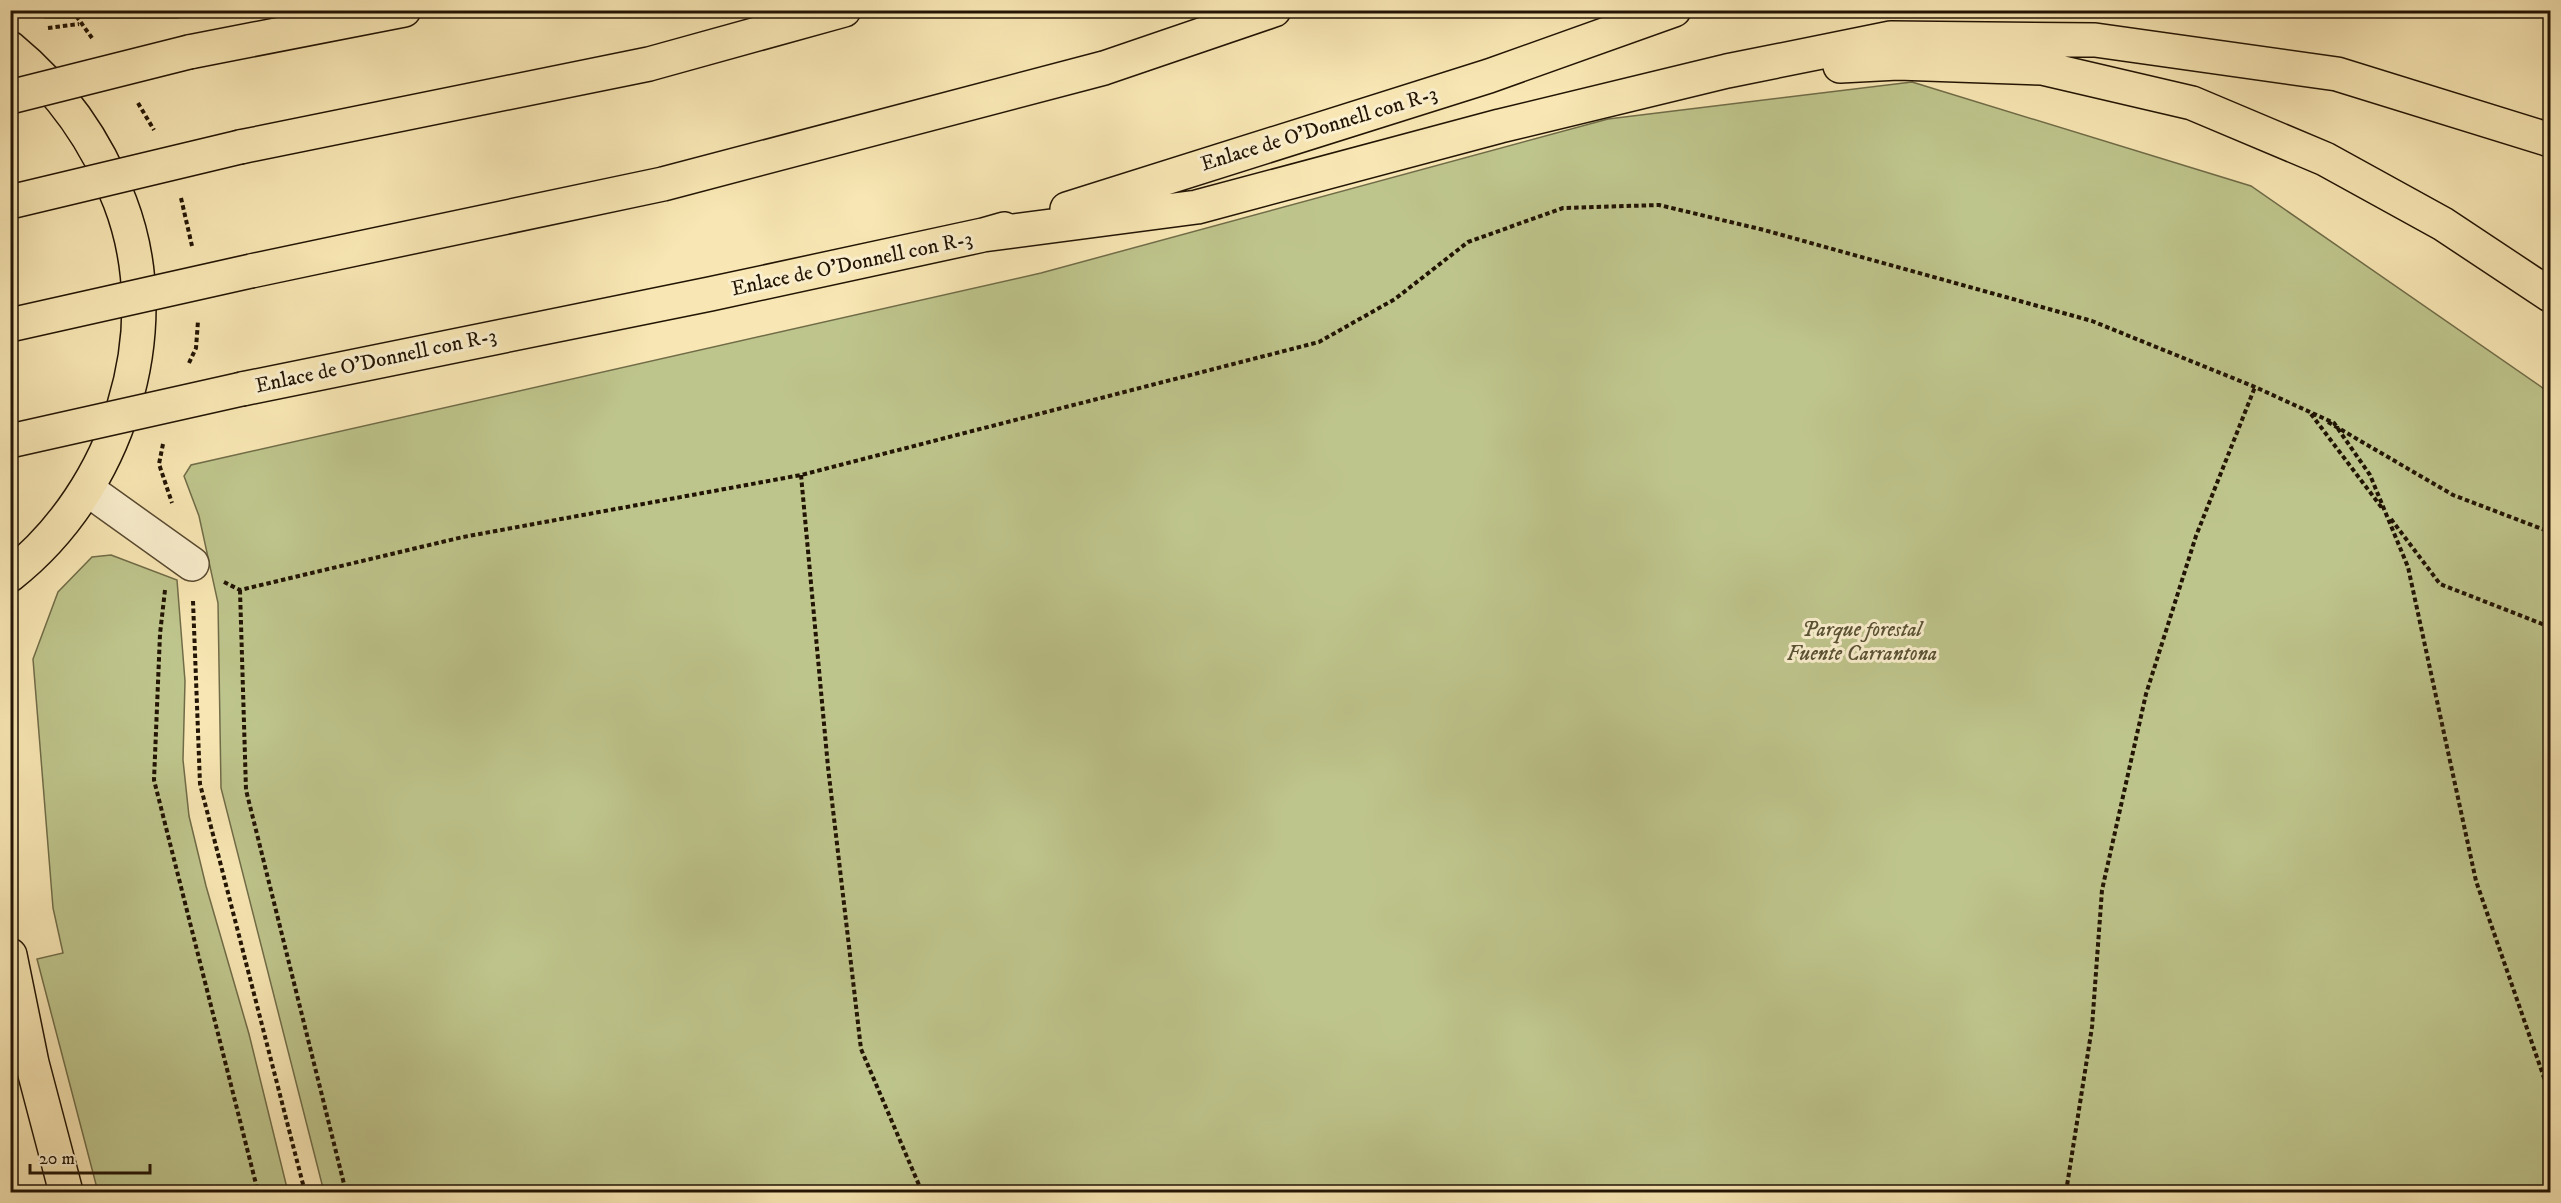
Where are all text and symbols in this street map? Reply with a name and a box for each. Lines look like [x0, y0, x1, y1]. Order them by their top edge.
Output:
street label: Enlace de O'Donnell con R-3 [1198, 81, 1440, 177]
street label: Enlace de O'Donnell con R-3 [729, 226, 975, 302]
street label: Enlace de O'Donnell con R-3 [253, 323, 499, 399]
park label: Parque forestal Fuente Carrantona [1787, 617, 1937, 667]
scale bar [30, 1137, 150, 1175]
text: 20 m [39, 1148, 75, 1170]

